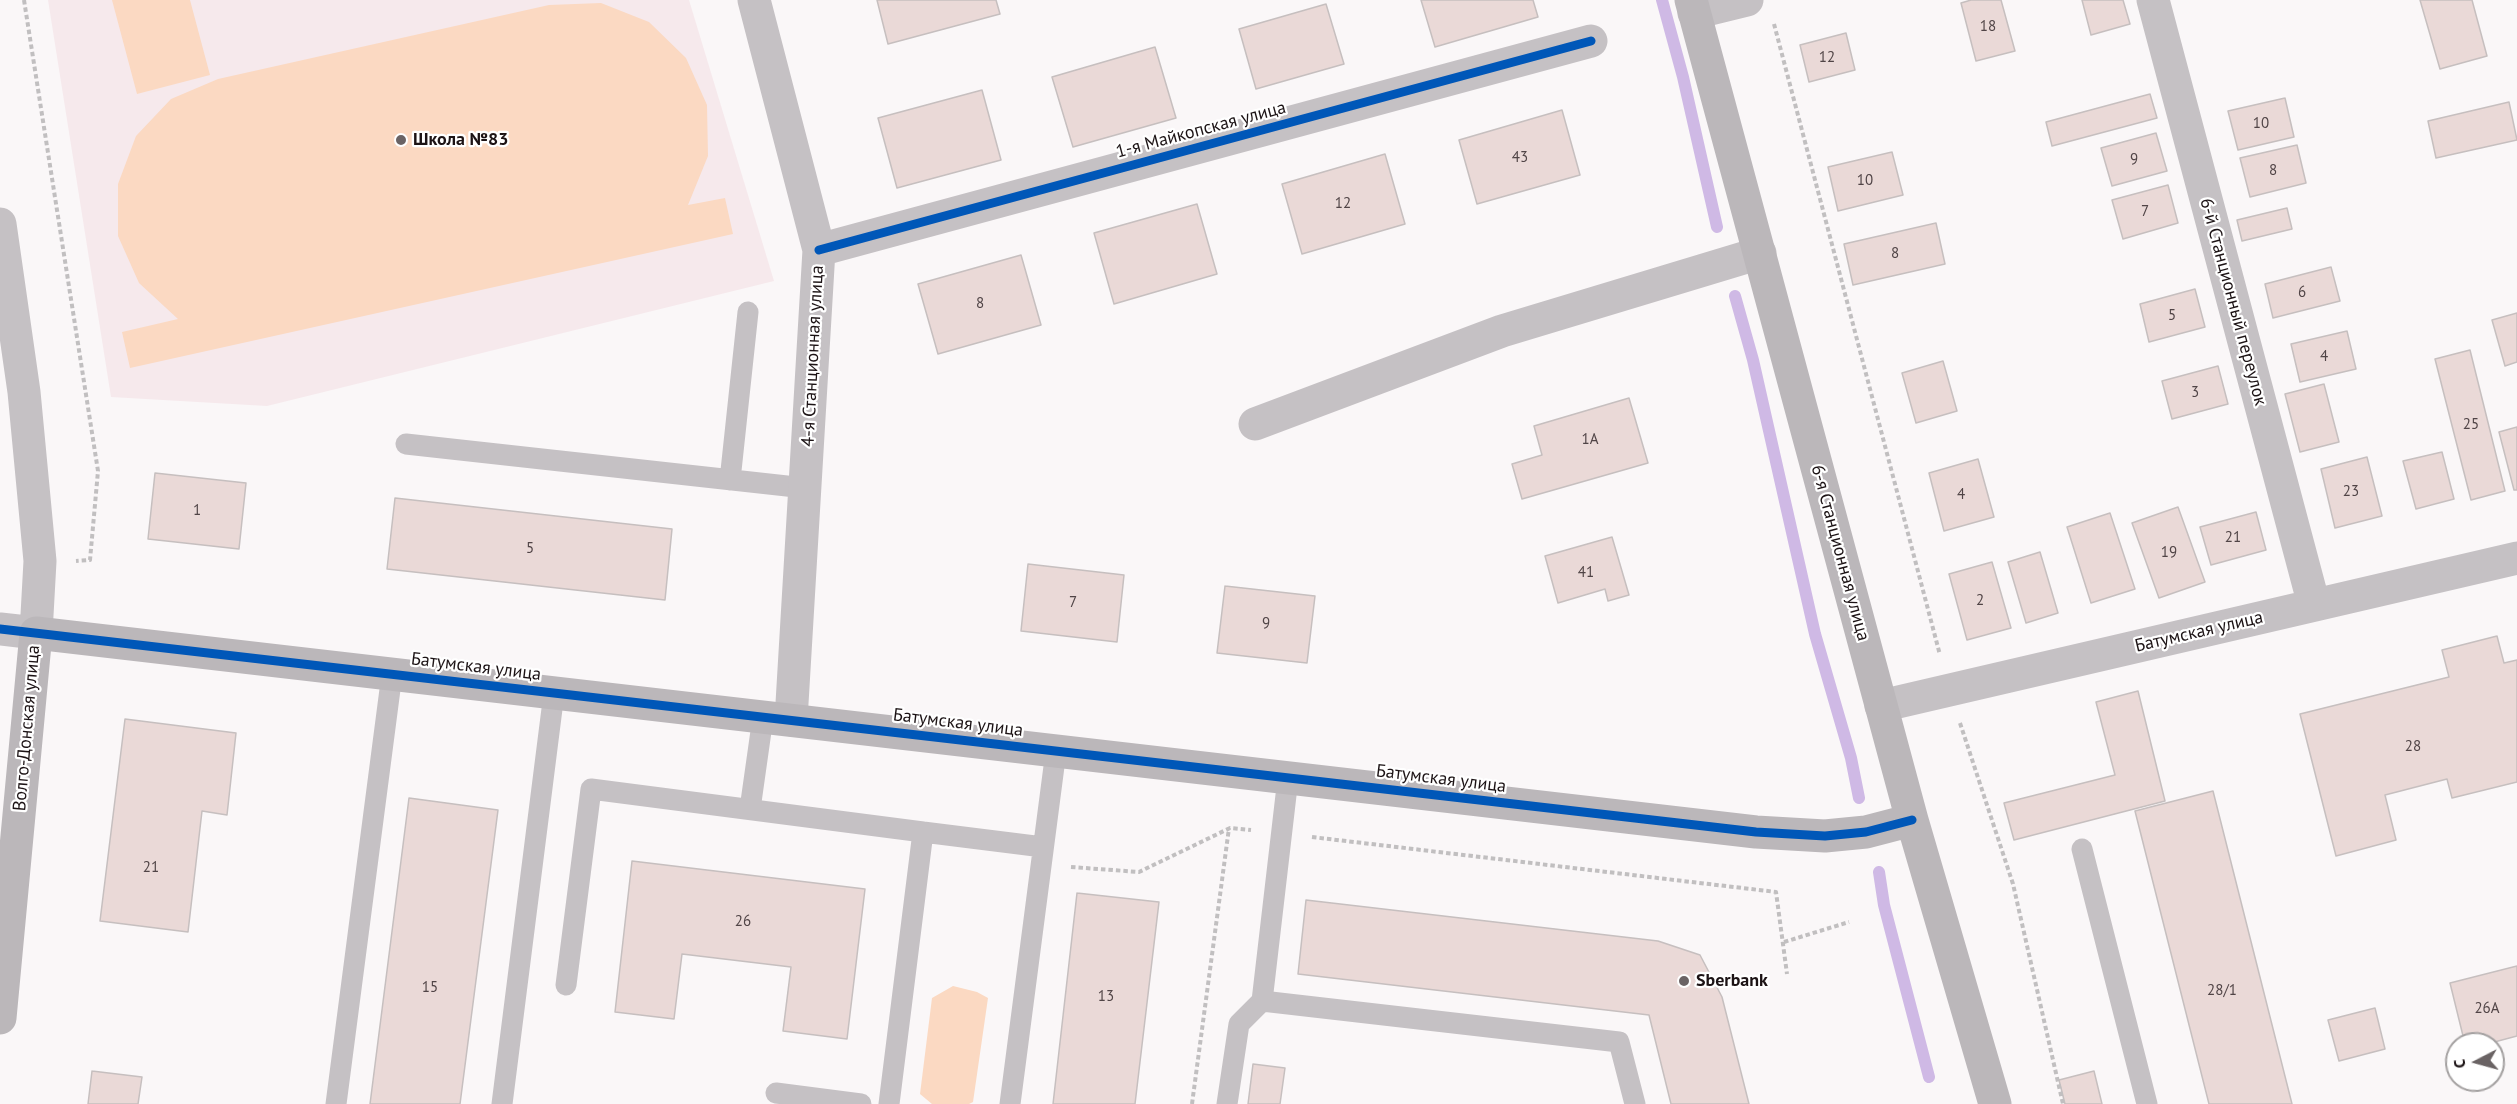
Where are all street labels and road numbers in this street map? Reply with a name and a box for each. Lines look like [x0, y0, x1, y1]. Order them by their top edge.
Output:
street label: 1-я Майкопская улица [1114, 97, 1288, 163]
street label: 6-й Станционный переулок [2195, 196, 2271, 408]
street label: 4-я Станционная улица [797, 265, 829, 447]
street label: 6-я Станционная улица [1806, 463, 1874, 643]
street label: Батумская улица [2133, 607, 2265, 657]
street label: Волго-Донская улица [9, 644, 45, 812]
street label: Батумская улица [410, 648, 542, 686]
street label: Батумская улица [892, 704, 1024, 742]
street label: Батумская улица [1375, 760, 1507, 798]

